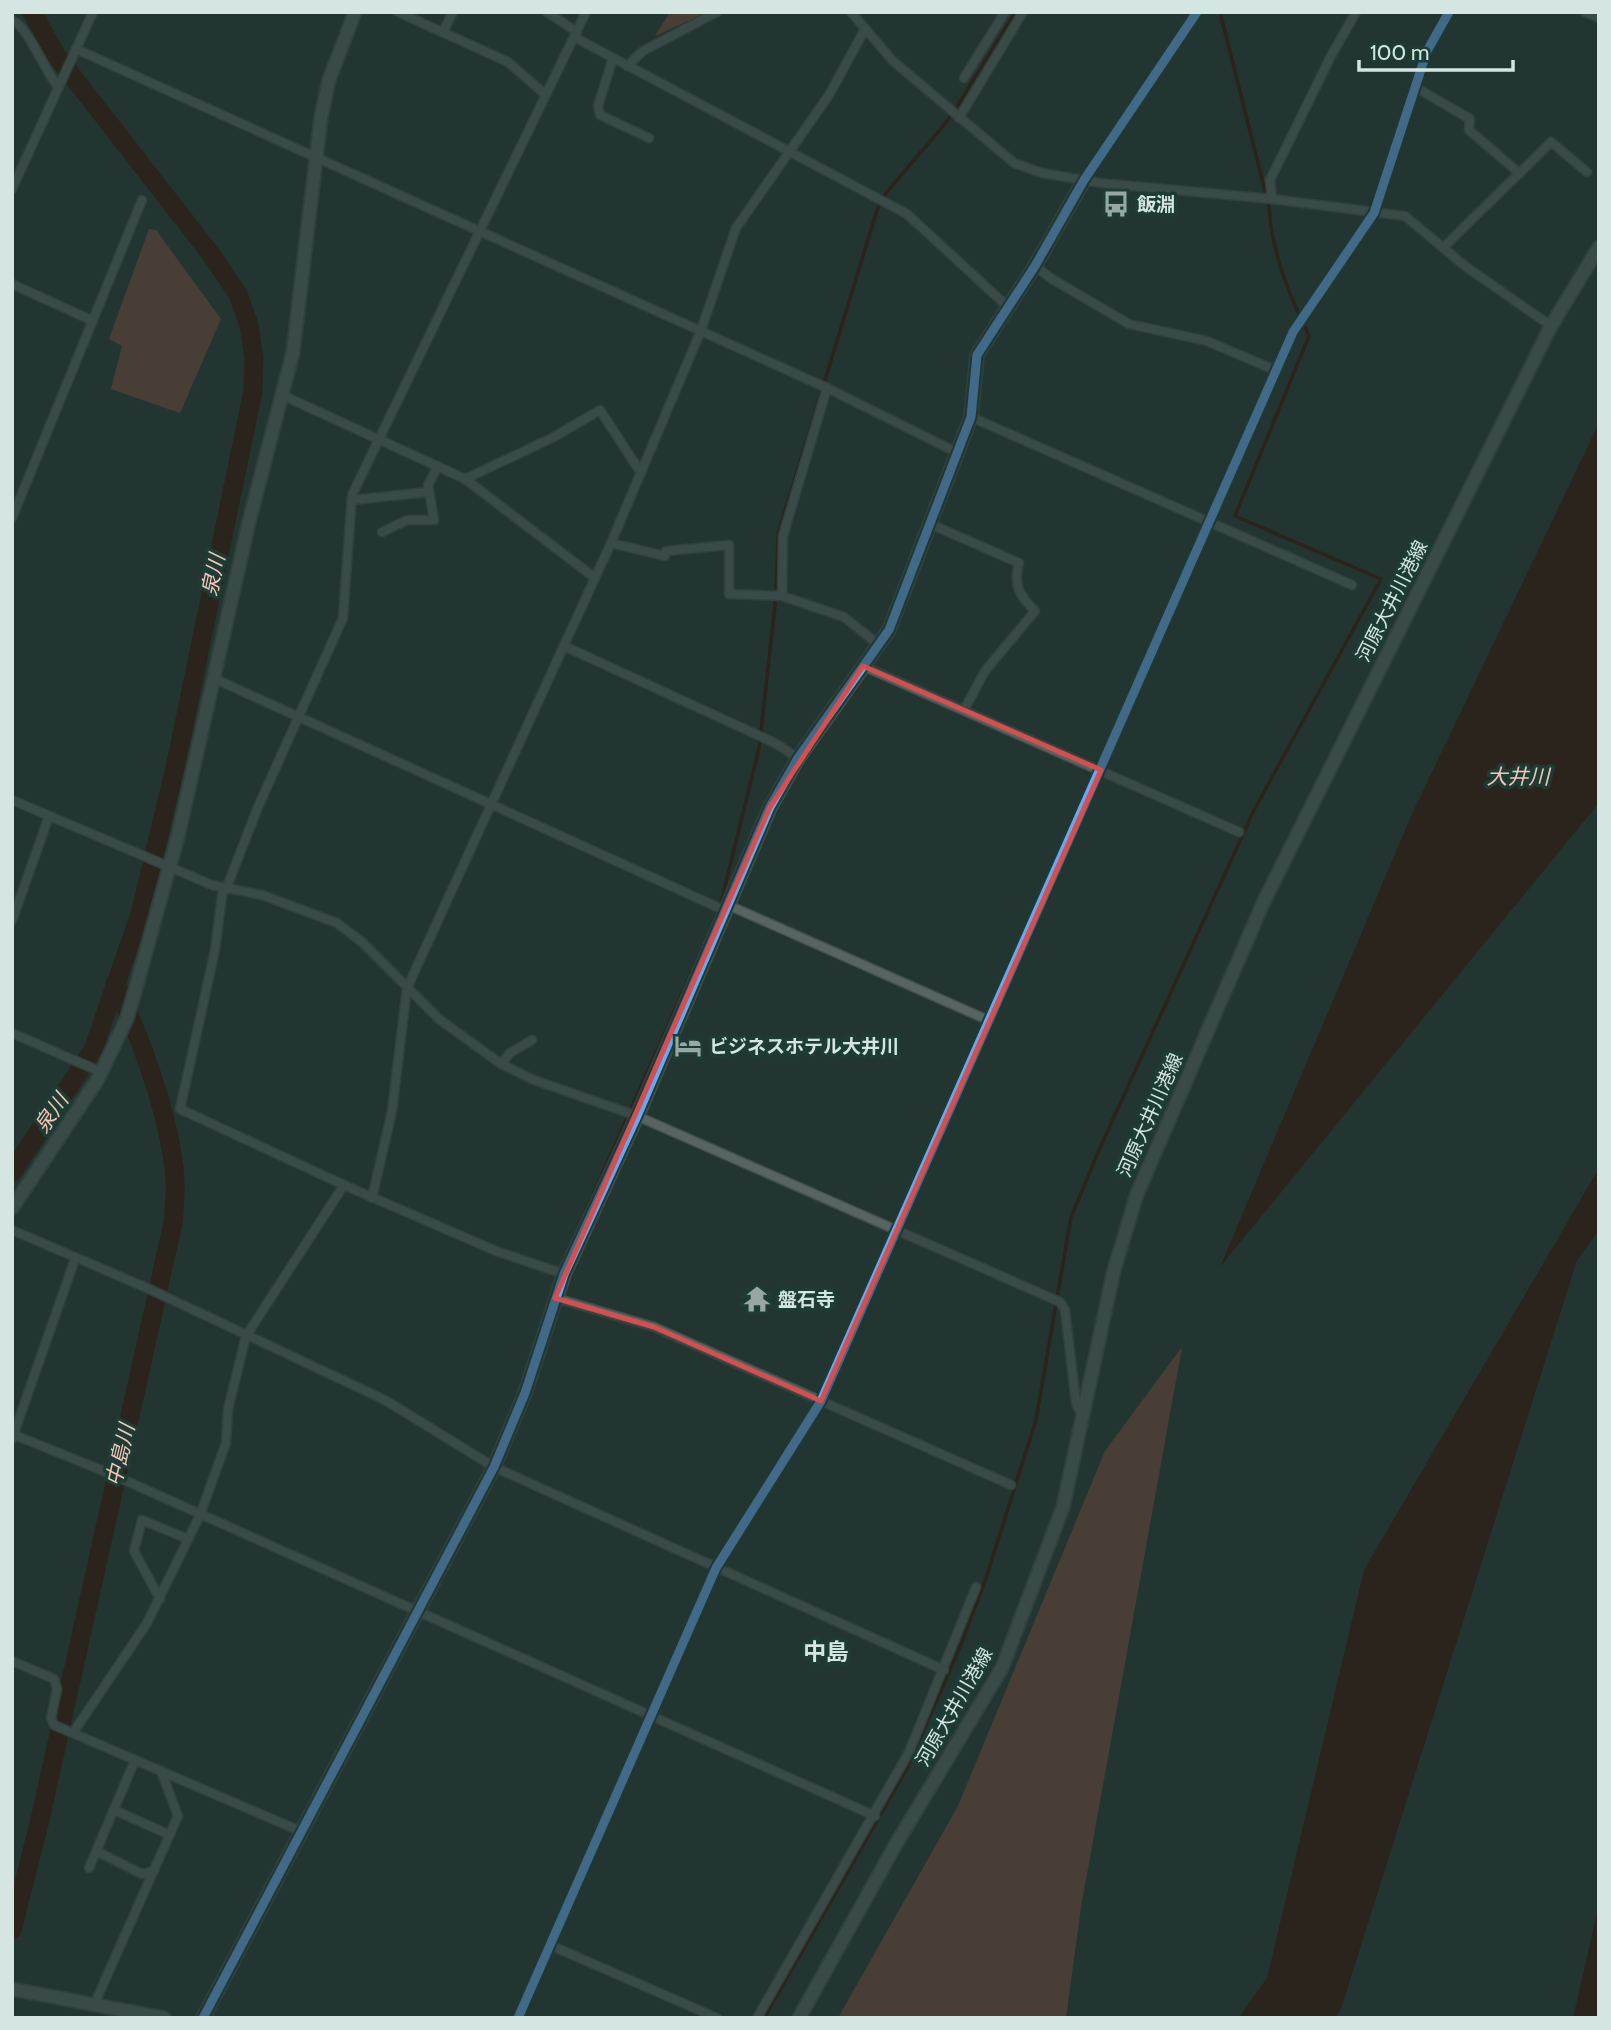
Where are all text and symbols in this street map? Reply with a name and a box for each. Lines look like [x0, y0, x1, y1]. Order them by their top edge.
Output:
scale bar [1359, 28, 1513, 72]
text: 100 m [1370, 40, 1429, 65]
bus stop icon: 飯淵 [1101, 189, 1131, 219]
place label: 飯淵 [1137, 193, 1175, 216]
street label: 河原大井川港線 [1352, 537, 1432, 665]
water label: 泉川 [196, 550, 230, 598]
water label: 大井川 [1487, 764, 1551, 789]
hotel icon: ビジネスホテル大井川 [673, 1031, 703, 1061]
place label: ビジネスホテル大井川 [709, 1035, 899, 1058]
street label: 河原大井川港線 [1112, 1050, 1188, 1180]
water label: 泉川 [29, 1087, 74, 1137]
temple icon: 盤石寺 [742, 1284, 772, 1314]
place label: 盤石寺 [778, 1288, 835, 1311]
water label: 中島川 [101, 1420, 140, 1489]
district label: 中島 [803, 1638, 849, 1666]
street label: 河原大井川港線 [911, 1644, 997, 1770]

